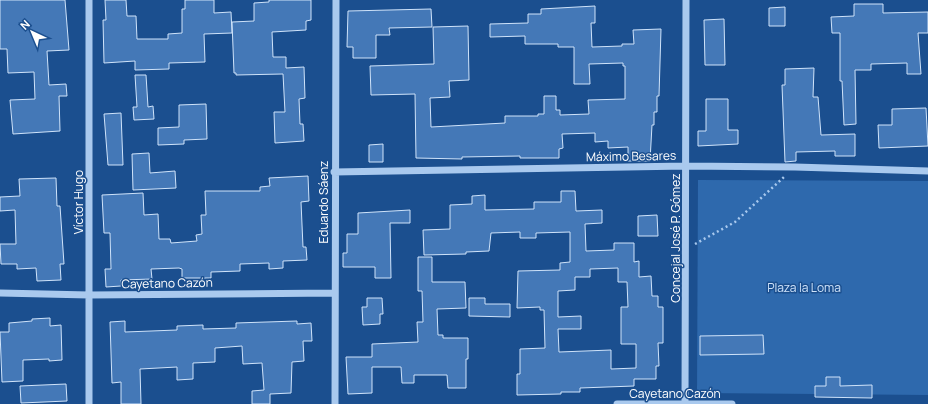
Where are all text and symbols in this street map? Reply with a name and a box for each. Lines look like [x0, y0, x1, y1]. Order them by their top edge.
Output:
north arrow [12, 12, 52, 52]
text: N [17, 16, 33, 33]
street label: Máximo Besares [586, 147, 676, 165]
street label: Eduardo Sáenz [315, 161, 332, 243]
street label: Víctor Hugo [70, 170, 87, 234]
street label: Concejal José P. Gómez [667, 173, 684, 303]
street label: Cayetano Cazón [121, 274, 213, 292]
park label: Plaza la Loma [767, 279, 841, 296]
street label: Cayetano Cazón [629, 385, 721, 402]

